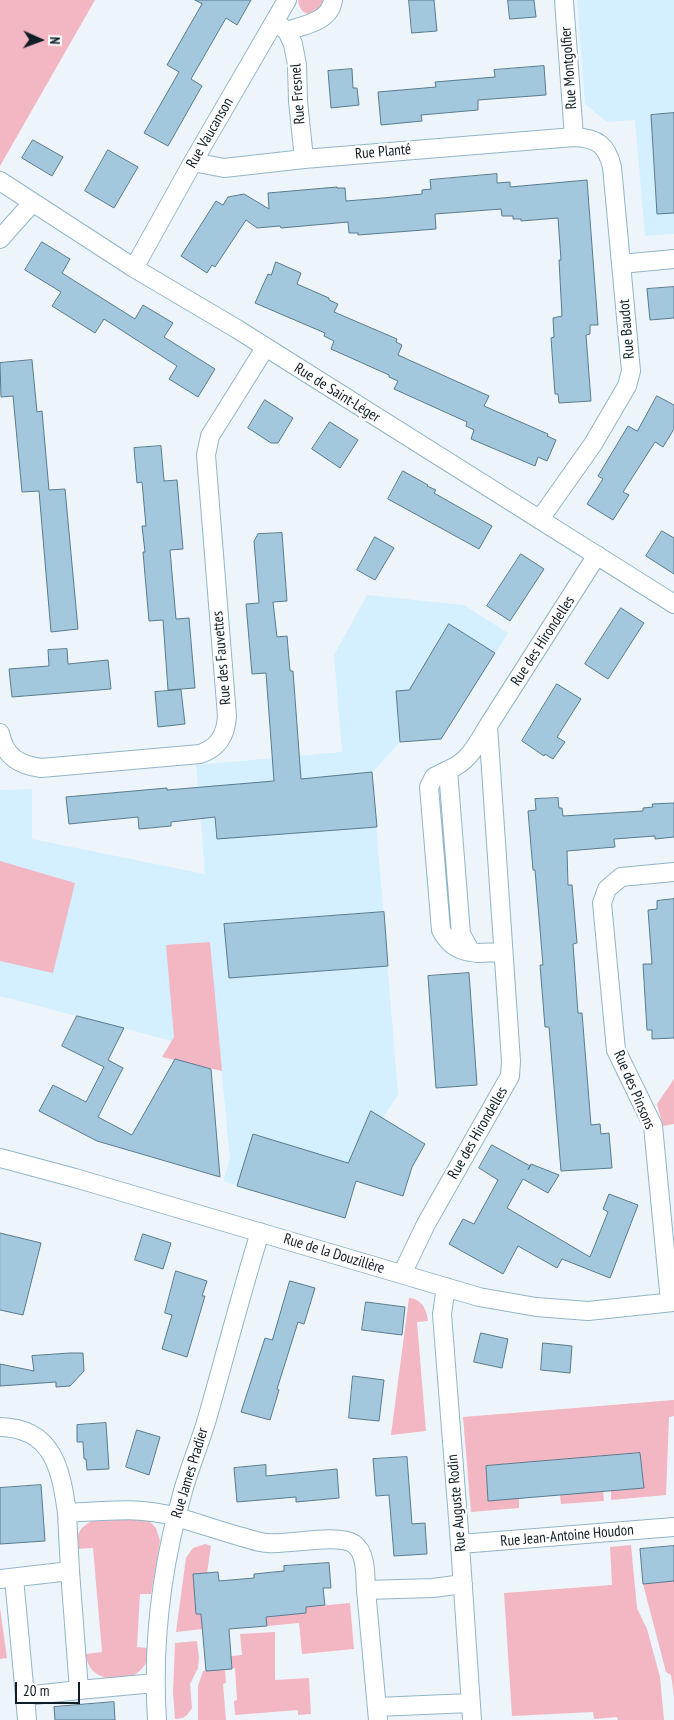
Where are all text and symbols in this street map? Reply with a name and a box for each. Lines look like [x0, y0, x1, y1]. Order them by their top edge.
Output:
north arrow [15, 15, 65, 65]
street label: Rue Montgolfier [557, 26, 581, 110]
text: N [46, 36, 64, 45]
street label: Rue Fresnel [287, 63, 309, 125]
street label: Rue Vaucanson [183, 95, 237, 171]
street label: Rue Planté [354, 141, 412, 163]
street label: Rue Baudot [615, 298, 639, 360]
street label: Rue de Saint-Léger [291, 359, 383, 427]
street label: Rue des Hirondelles [507, 593, 579, 689]
street label: Rue des Fauvettes [209, 610, 235, 706]
street label: Rue des Pinsons [609, 1048, 659, 1132]
street label: Rue des Hirondelles [444, 1084, 512, 1182]
street label: Rue de la Douzillère [281, 1230, 387, 1278]
street label: Rue James Pradier [168, 1426, 212, 1520]
street label: Rue Auguste Rodin [444, 1454, 470, 1552]
street label: Rue Jean-Antoine Houdon [500, 1521, 634, 1551]
scale bar [18, 1672, 82, 1704]
text: 20 m [23, 1681, 49, 1700]

